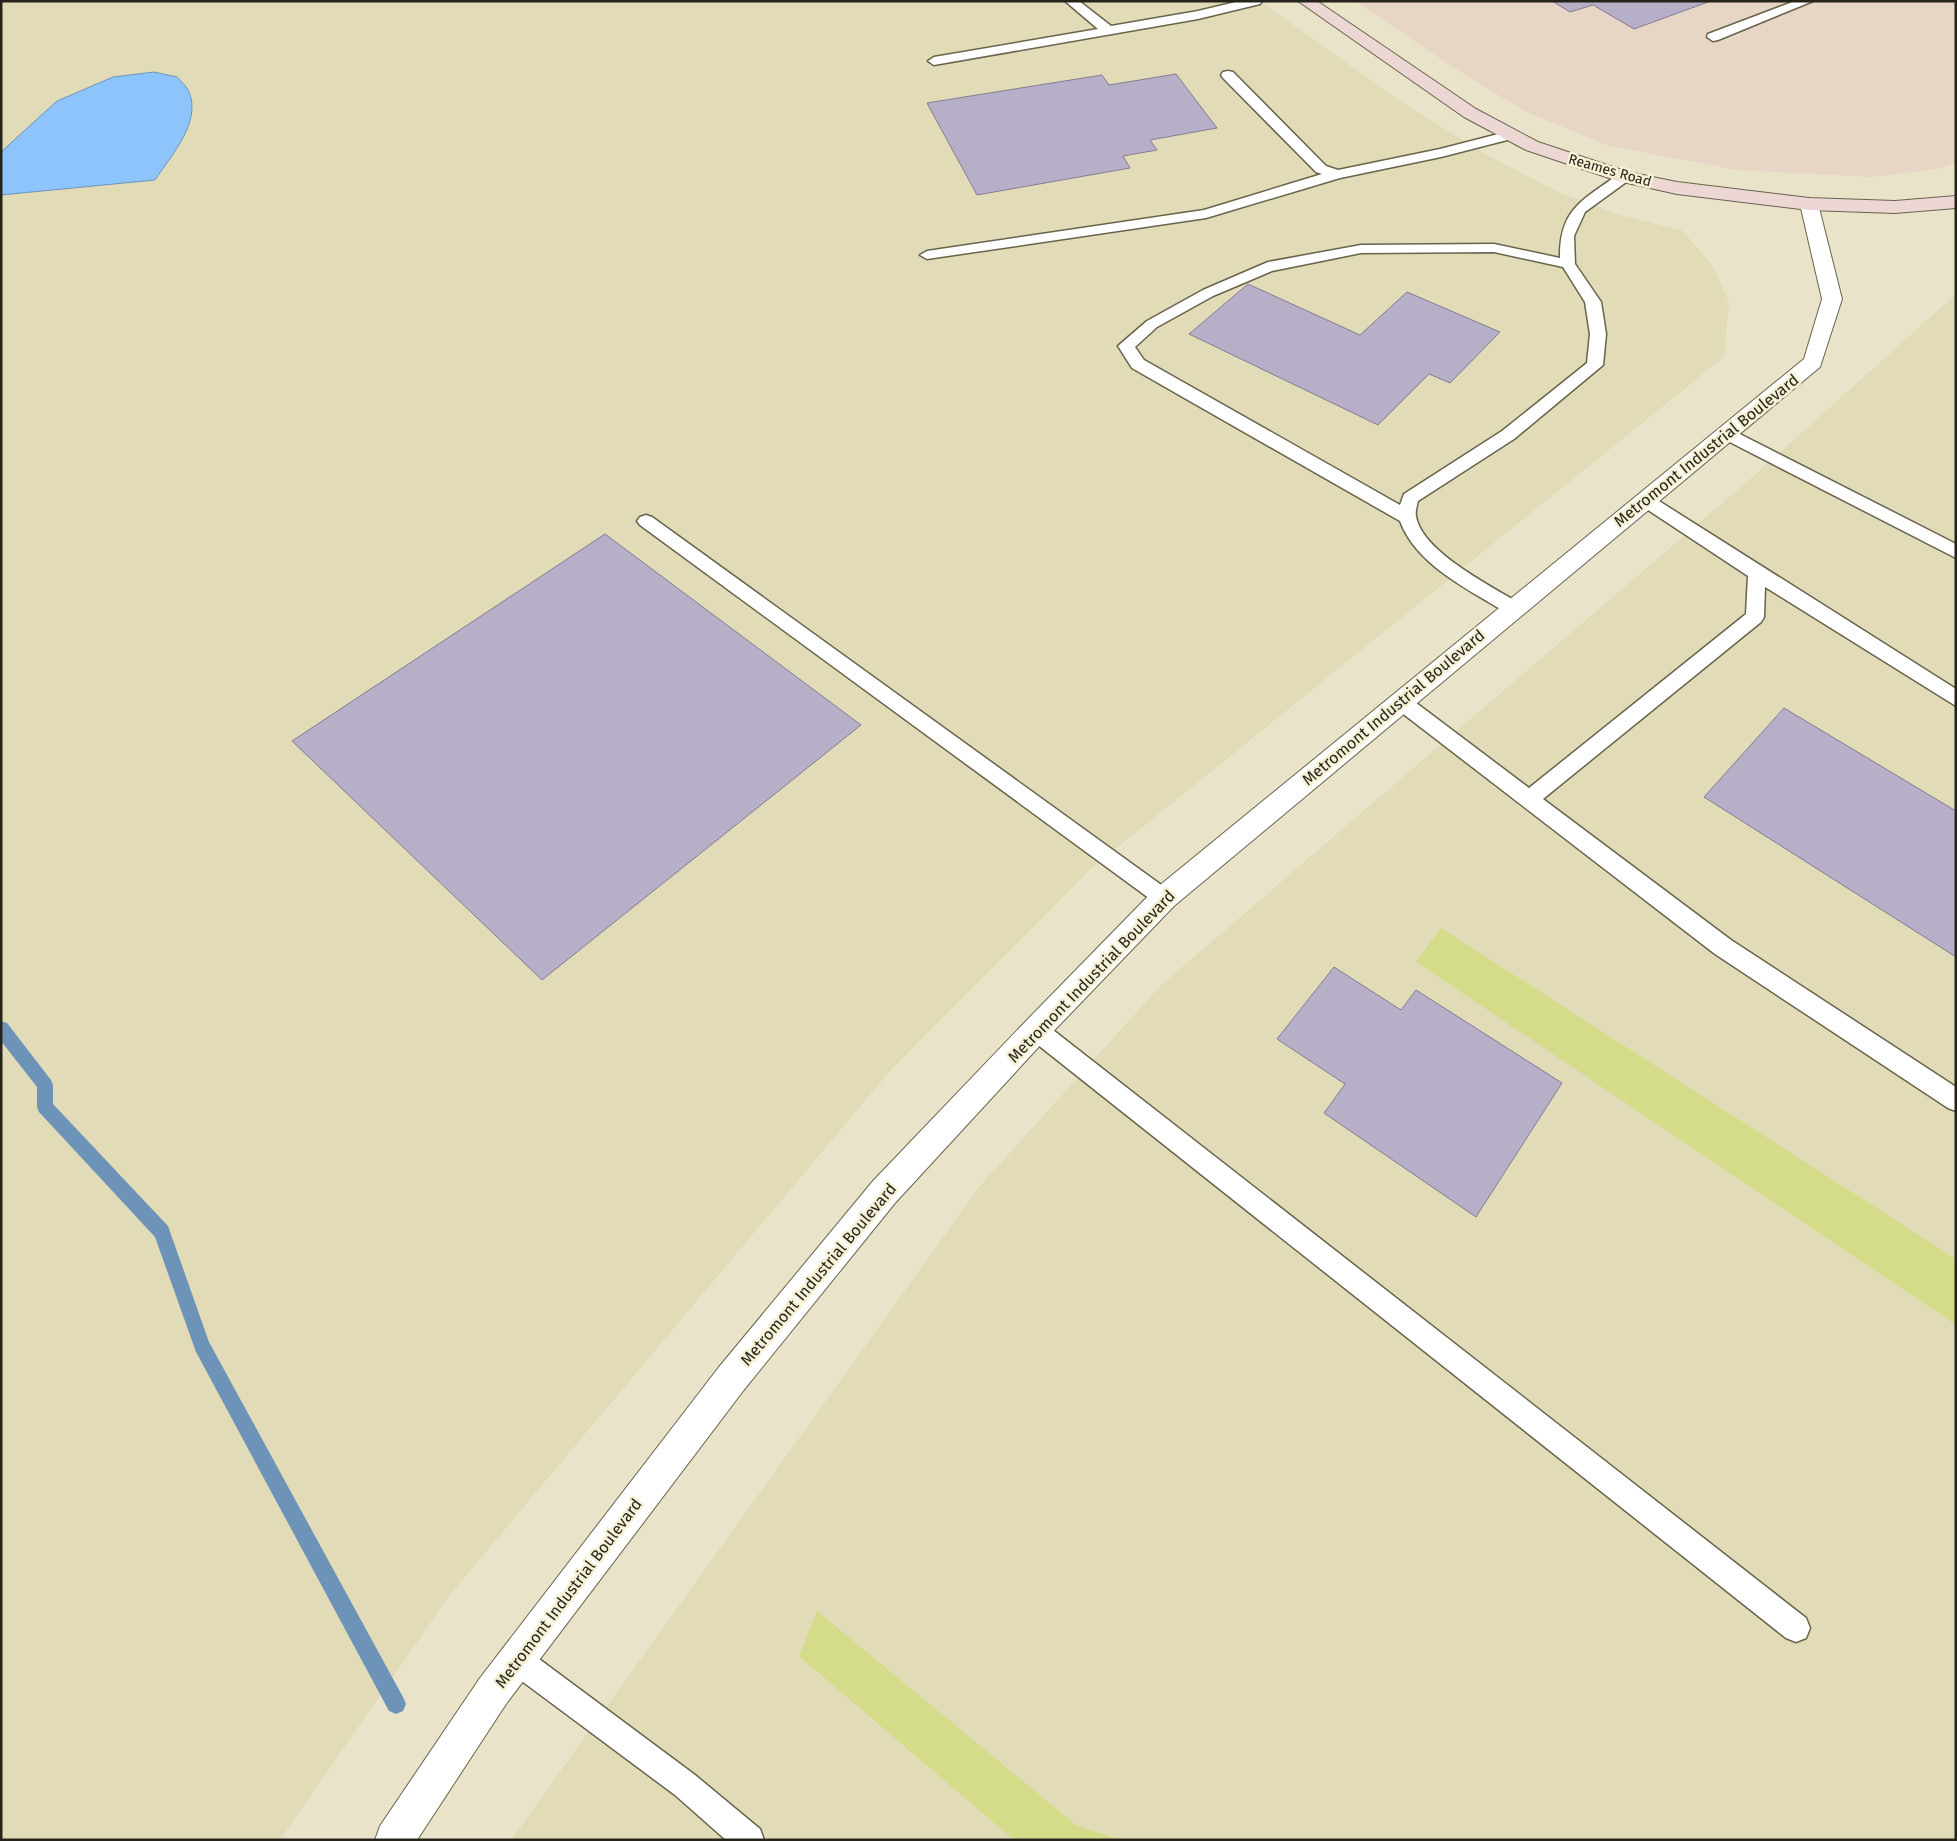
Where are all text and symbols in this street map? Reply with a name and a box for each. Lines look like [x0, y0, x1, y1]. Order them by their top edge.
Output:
street label: Reames Road [1566, 151, 1653, 190]
street label: Metromont Industrial Boulevard [1610, 370, 1802, 531]
street label: Metromont Industrial Boulevard [1298, 626, 1488, 789]
street label: Metromont Industrial Boulevard [1004, 886, 1179, 1066]
street label: Metromont Industrial Boulevard [737, 1179, 900, 1369]
street label: Metromont Industrial Boulevard [491, 1495, 646, 1692]

